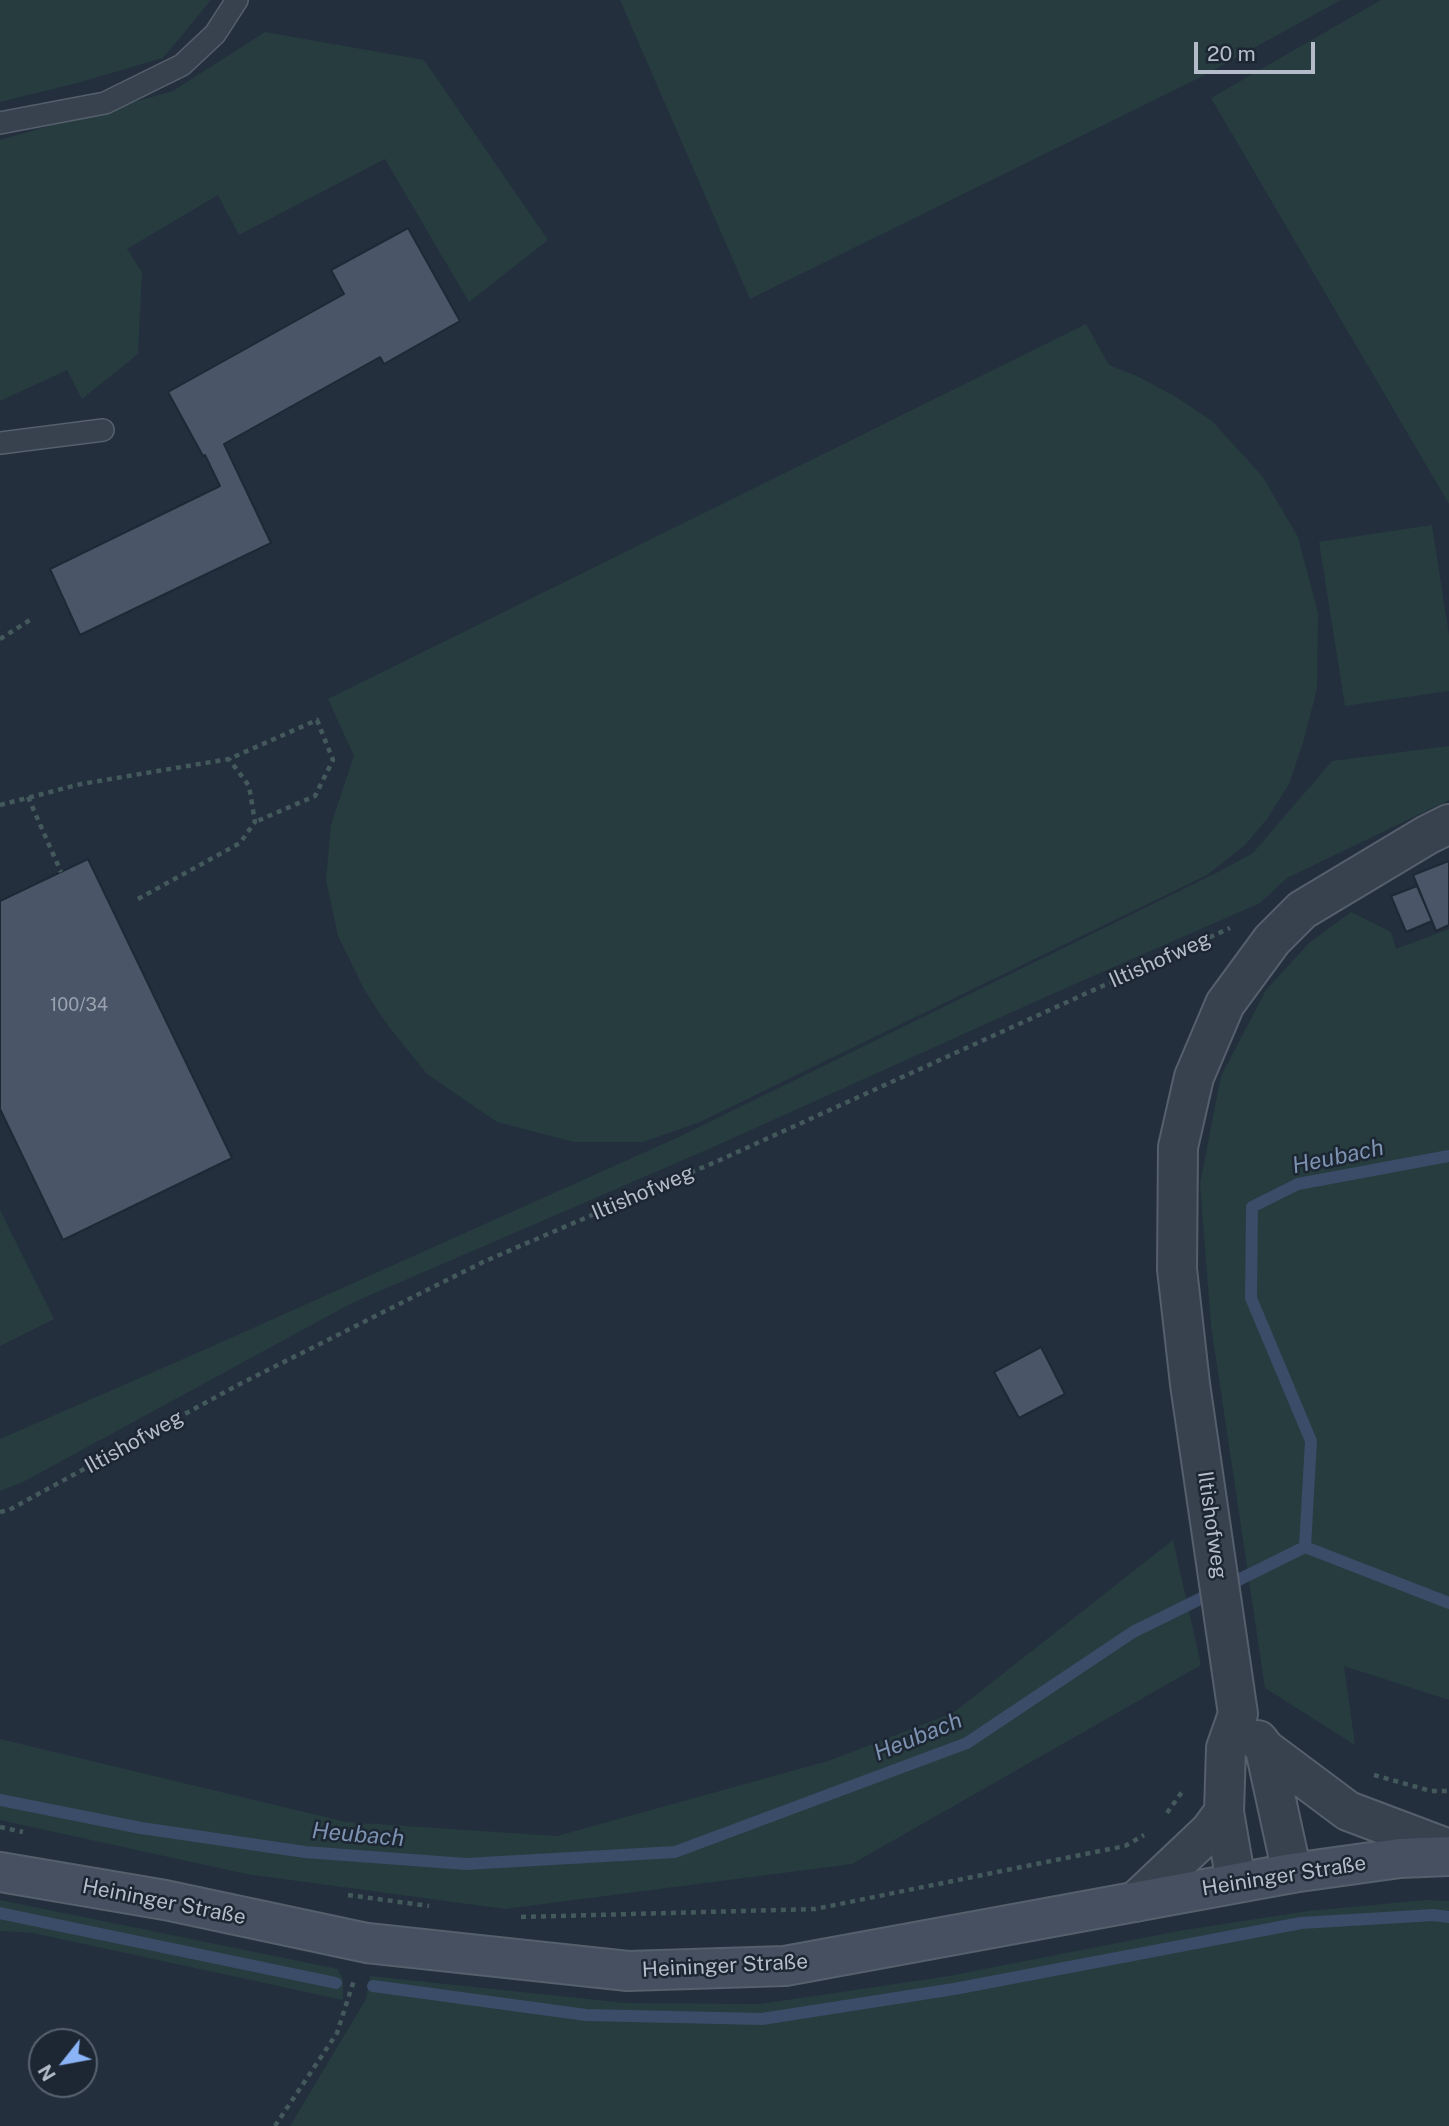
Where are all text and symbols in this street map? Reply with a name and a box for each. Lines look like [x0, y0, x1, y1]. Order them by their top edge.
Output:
scale bar [1197, 28, 1318, 72]
text: 20 m [1207, 41, 1256, 66]
street label: Iltishofweg [1105, 926, 1215, 994]
house number: 100/34 [50, 994, 108, 1016]
water label: Heubach [1290, 1134, 1386, 1180]
street label: Iltishofweg [588, 1160, 698, 1226]
street label: Iltishofweg [80, 1405, 188, 1479]
street label: Iltishofweg [1192, 1469, 1232, 1581]
water label: Heubach [870, 1707, 966, 1767]
water label: Heubach [311, 1817, 405, 1853]
street label: Heininger Straße [1200, 1851, 1368, 1901]
street label: Heininger Straße [80, 1874, 248, 1930]
street label: Heininger Straße [641, 1949, 809, 1983]
north arrow [28, 2028, 98, 2098]
text: N [33, 2061, 60, 2085]

